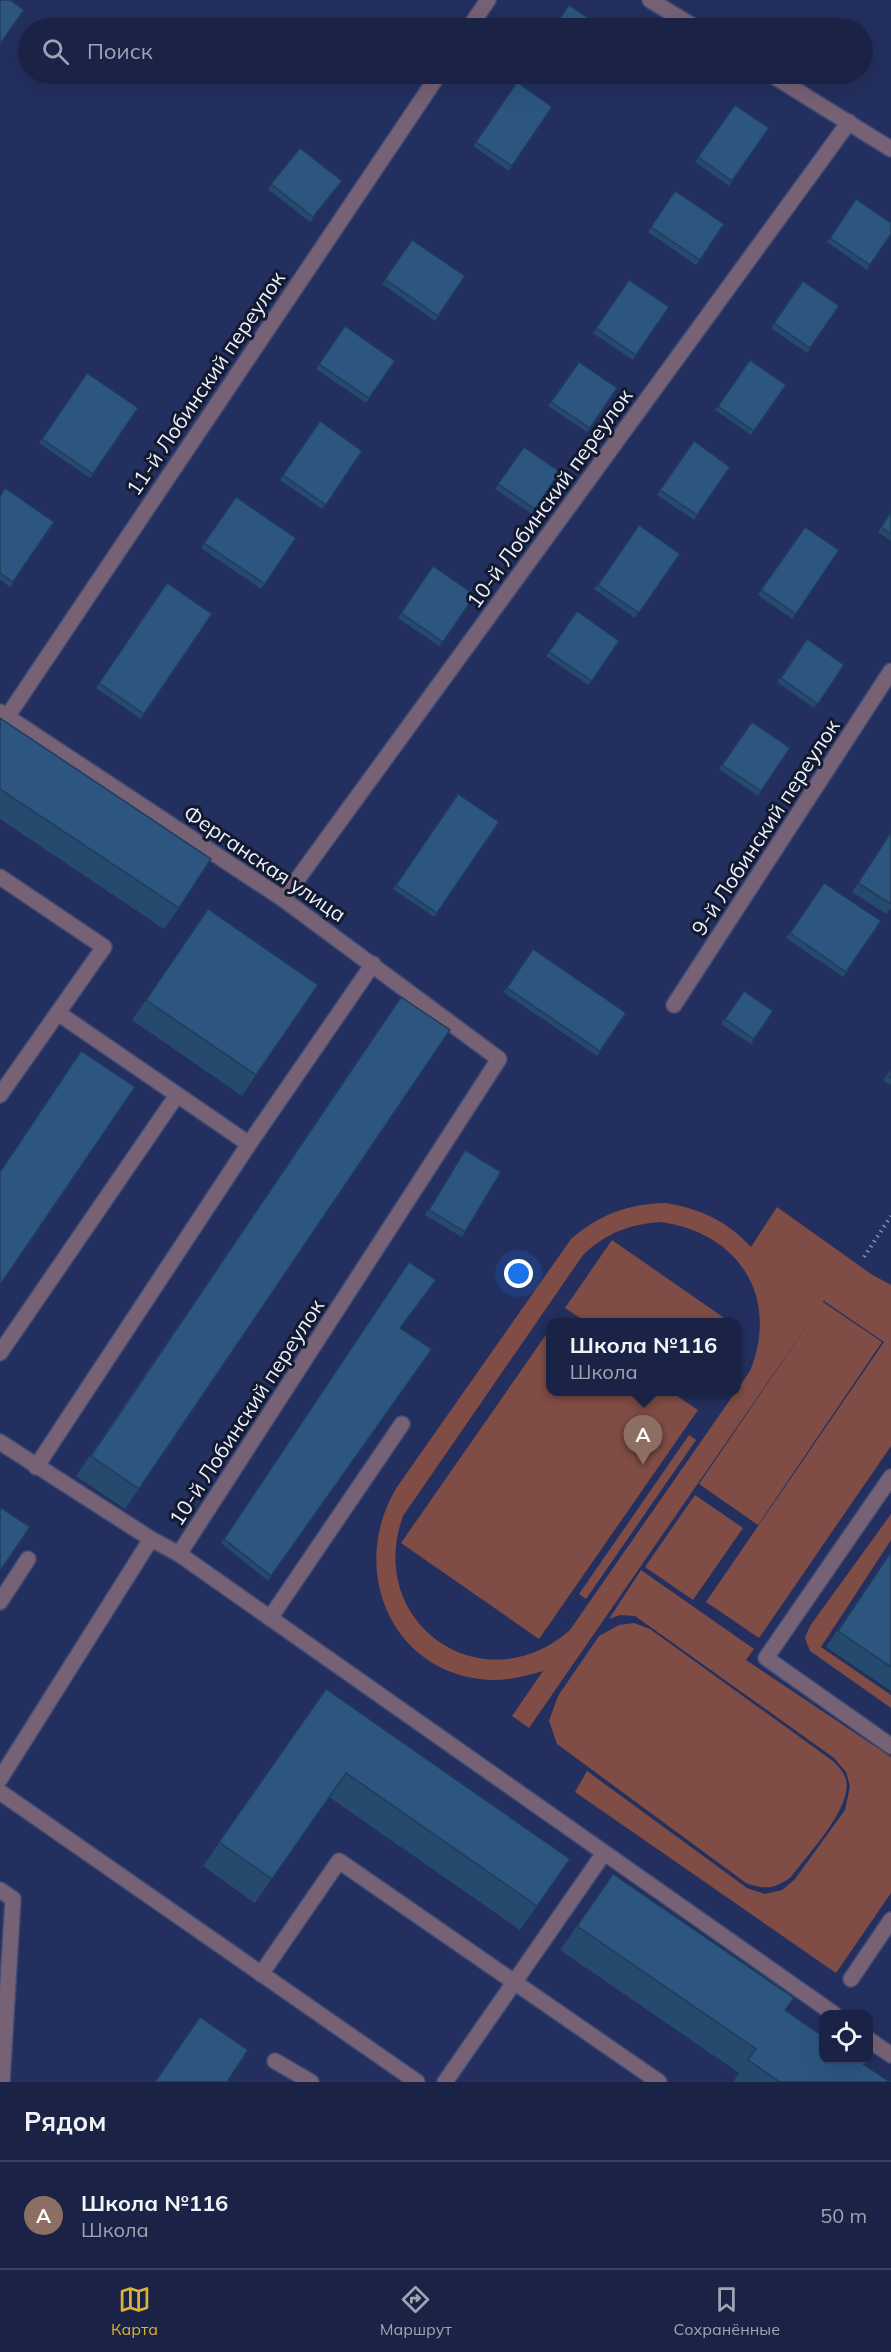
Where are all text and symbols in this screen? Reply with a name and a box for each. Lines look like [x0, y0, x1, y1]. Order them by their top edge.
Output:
search box [18, 18, 873, 84]
icon: search [39, 35, 72, 68]
text: Поиск [87, 37, 153, 65]
street label: 11-й Лобинский переулок [120, 265, 290, 500]
street label: 10-й Лобинский переулок [461, 383, 638, 613]
street label: 9-й Лобинский переулок [685, 713, 845, 940]
street label: Ферганская улица [179, 799, 351, 927]
your location [504, 1259, 533, 1288]
street label: 10-й Лобинский переулок [163, 1293, 329, 1530]
popup [546, 1318, 741, 1396]
text: Школа №116 [570, 1331, 717, 1359]
text: Школа [570, 1359, 638, 1384]
pin: A [624, 1416, 662, 1465]
map controls [819, 2010, 873, 2064]
button: locate [819, 2010, 873, 2064]
text: Рядом [24, 2105, 107, 2138]
text: Школа №116 [81, 2189, 228, 2217]
text: A [36, 2203, 51, 2228]
text: 50 m [820, 2203, 867, 2228]
text: Школа [81, 2217, 149, 2242]
tab: Карта [111, 2283, 158, 2339]
tab: Маршрут [380, 2283, 452, 2339]
tab: Сохранённые [674, 2283, 780, 2339]

